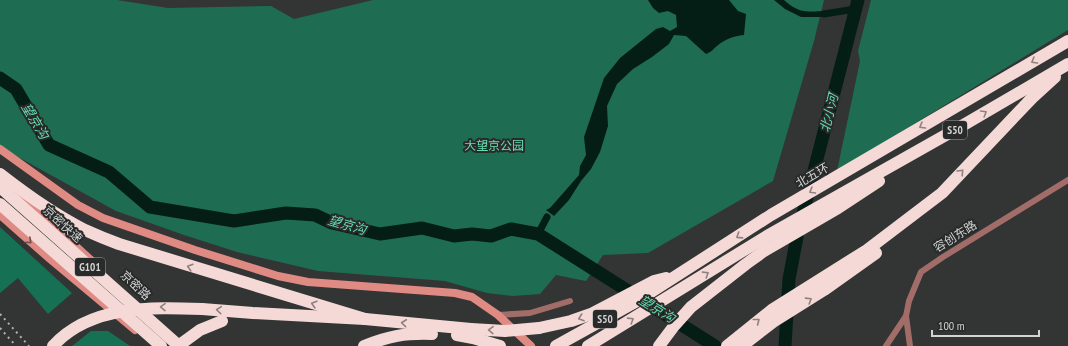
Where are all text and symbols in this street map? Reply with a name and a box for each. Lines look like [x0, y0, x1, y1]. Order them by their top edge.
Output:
one-way arrow [1031, 56, 1038, 63]
water label: 北小河 [816, 89, 843, 134]
water label: 望京沟 [18, 100, 53, 144]
one-way arrow [980, 110, 987, 117]
road number: S50 [943, 121, 967, 139]
one-way arrow [919, 122, 926, 129]
park label: 大望京公园 [464, 138, 524, 153]
street label: 北五环 [793, 160, 831, 190]
one-way arrow [957, 169, 964, 176]
one-way arrow [809, 187, 816, 194]
street label: 京密快速 [40, 202, 86, 246]
water label: 望京沟 [326, 211, 370, 239]
street label: 容创东路 [931, 217, 979, 255]
one-way arrow [736, 231, 743, 239]
one-way arrow [24, 237, 32, 244]
road number: G101 [75, 258, 105, 276]
one-way arrow [186, 263, 193, 272]
street label: 京密路 [118, 267, 154, 303]
one-way arrow [702, 271, 709, 278]
water label: 望京沟 [636, 291, 680, 328]
one-way arrow [805, 297, 812, 304]
one-way arrow [311, 300, 318, 309]
one-way arrow [160, 303, 166, 311]
one-way arrow [216, 306, 222, 315]
road number: S50 [593, 310, 617, 328]
scale bar [932, 312, 1039, 338]
one-way arrow [577, 313, 584, 321]
one-way arrow [627, 317, 634, 325]
text: 100 m [938, 318, 965, 333]
one-way arrow [401, 319, 407, 328]
one-way arrow [753, 319, 760, 326]
one-way arrow [488, 326, 494, 335]

